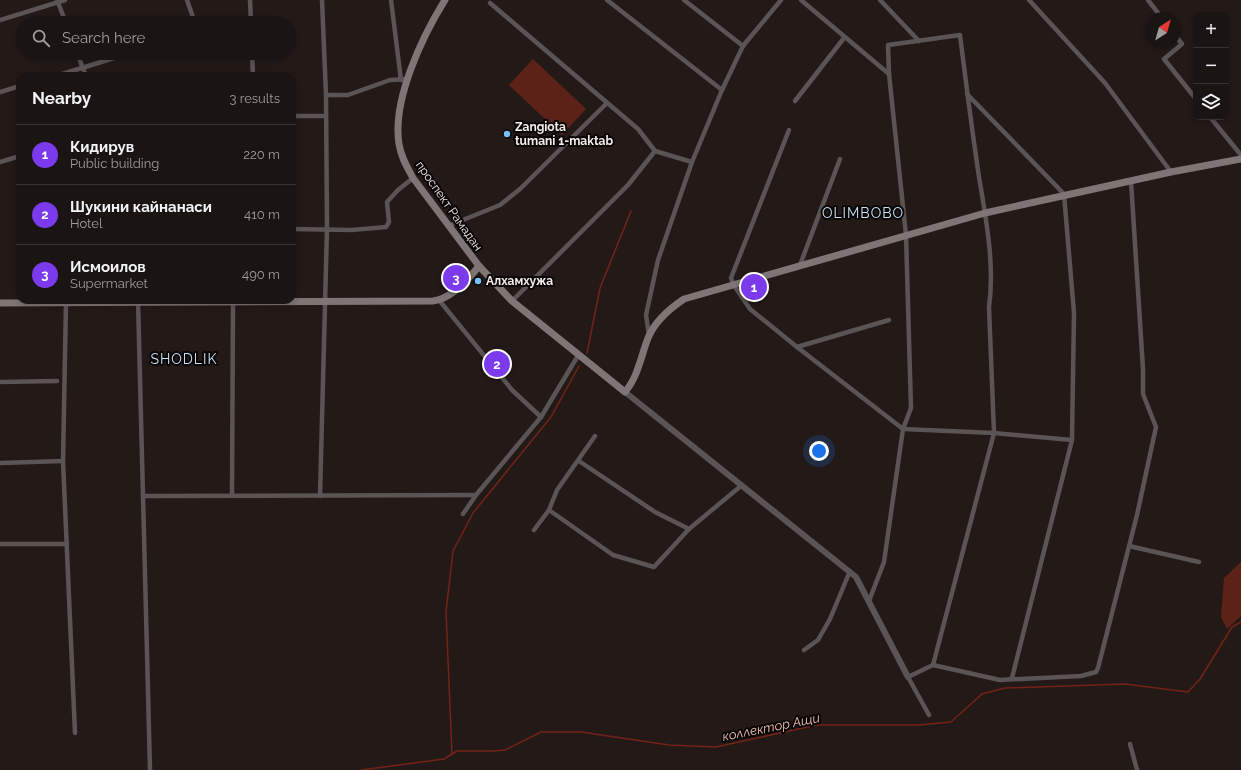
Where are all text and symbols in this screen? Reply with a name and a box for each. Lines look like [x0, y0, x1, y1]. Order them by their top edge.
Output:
north arrow [1145, 12, 1181, 48]
map controls [1193, 12, 1229, 120]
button: + [1193, 12, 1229, 48]
search box [16, 16, 296, 60]
icon: search [30, 27, 52, 49]
text: Search here [62, 29, 145, 47]
button: − [1193, 48, 1229, 84]
button: layers [1193, 84, 1229, 120]
text: Nearby [32, 88, 91, 108]
text: 3 results [230, 91, 280, 106]
place label: Zangiota tumani 1-maktab [515, 120, 613, 148]
marker: Zangiota tumani 1-maktab [502, 129, 512, 139]
text: Кидирув [70, 138, 134, 156]
text: 1 [42, 147, 48, 162]
text: 220 m [243, 147, 280, 162]
text: Public building [70, 156, 159, 171]
street label: проспект Рамадан [413, 158, 485, 254]
text: Шукини кайнанаси [70, 198, 212, 216]
district label: OLIMBOBO [822, 205, 904, 221]
text: 2 [41, 207, 49, 222]
text: 410 m [244, 207, 280, 222]
text: Hotel [70, 216, 103, 231]
text: Исмоилов [70, 258, 146, 276]
pin: 3 [443, 263, 469, 293]
text: 3 [41, 267, 49, 282]
text: 490 m [242, 267, 280, 282]
pin: 1 [741, 272, 767, 302]
place label: Алхамхужа [486, 274, 553, 288]
text: Supermarket [70, 276, 148, 291]
marker: Алхамхужа [473, 276, 483, 286]
pin: 2 [484, 349, 510, 379]
district label: SHODLIK [151, 351, 218, 367]
your location [809, 441, 829, 461]
water label: коллектор Ащи [721, 710, 821, 744]

